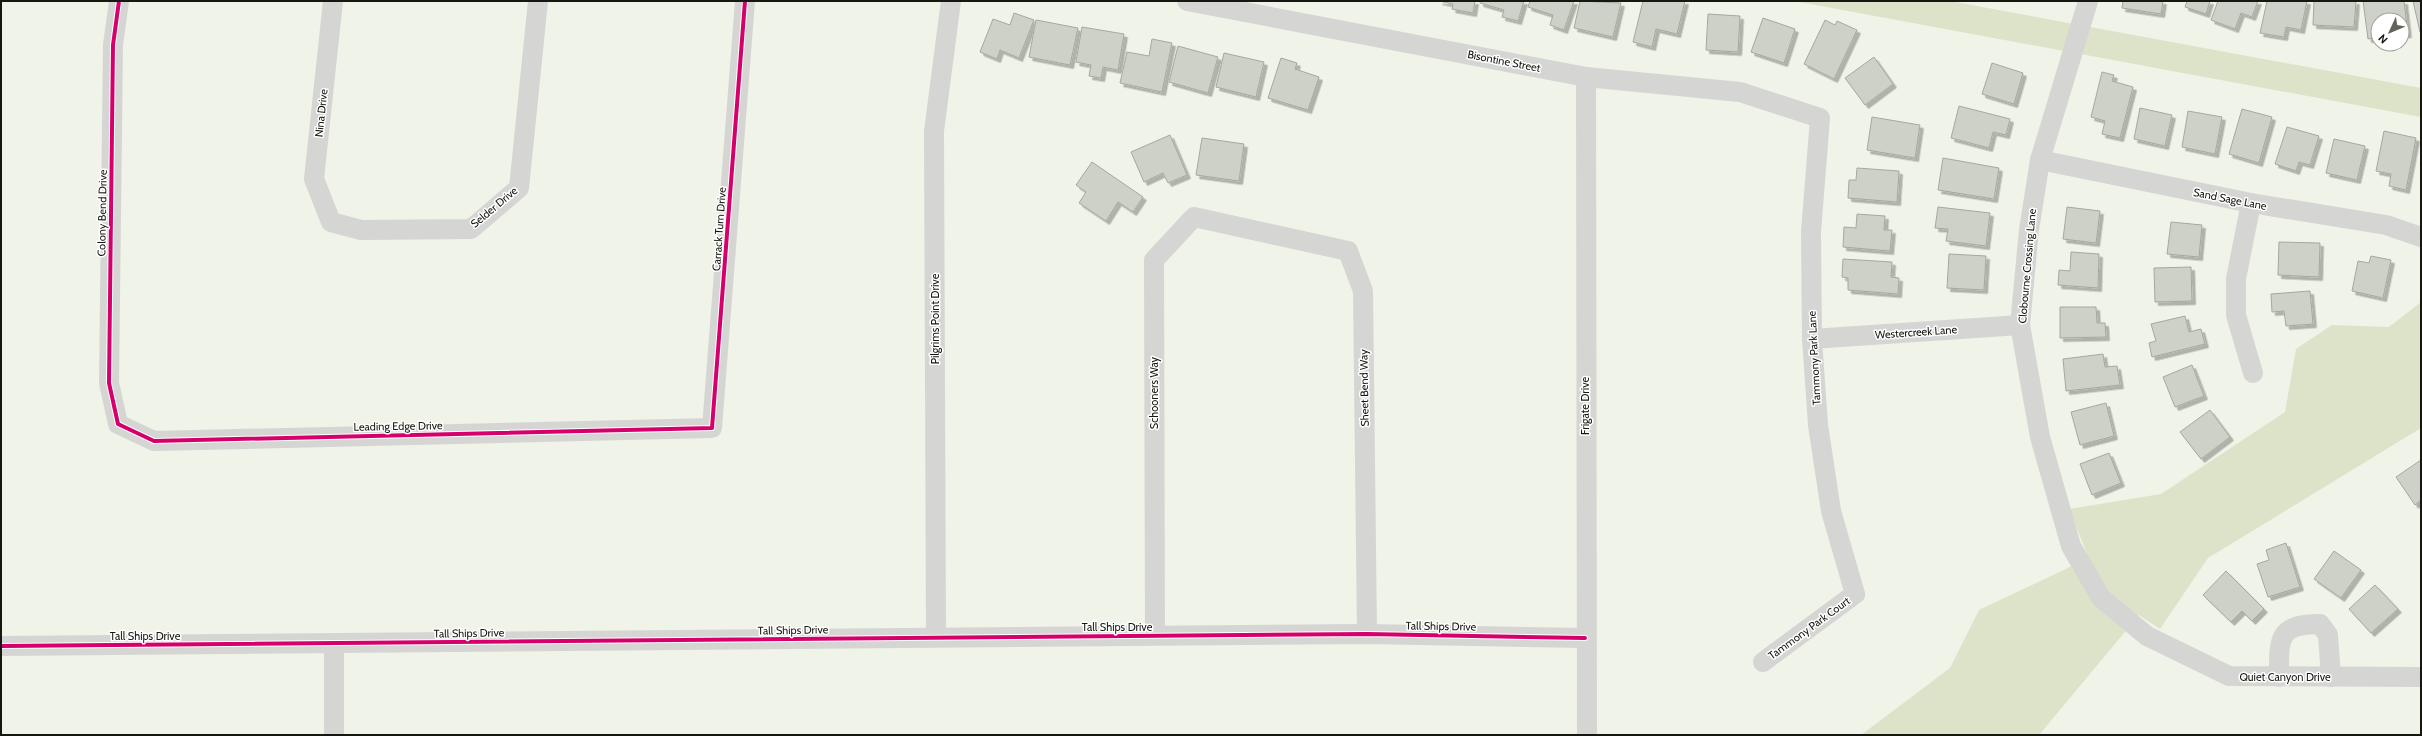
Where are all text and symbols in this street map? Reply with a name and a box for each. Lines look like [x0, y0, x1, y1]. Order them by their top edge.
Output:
north arrow [2370, 12, 2410, 52]
text: N [2375, 31, 2391, 47]
street label: Bisontine Street [1466, 47, 1542, 75]
street label: Nina Drive [312, 88, 331, 138]
street label: Colony Bend Drive [94, 169, 110, 257]
street label: Selder Drive [468, 183, 521, 231]
street label: Sand Sage Lane [2192, 185, 2268, 213]
street label: Carrack Turn Drive [709, 186, 729, 271]
street label: Clobourne Crossing Lane [2015, 208, 2039, 324]
street label: Pilgrims Point Drive [928, 273, 942, 364]
street label: Tammony Park Lane [1805, 310, 1823, 406]
street label: Westercreek Lane [1874, 322, 1958, 342]
street label: Sheet Bend Way [1356, 349, 1372, 427]
street label: Schooners Way [1147, 356, 1161, 429]
street label: Frigate Drive [1578, 377, 1592, 435]
street label: Leading Edge Drive [353, 418, 443, 434]
street label: Tammony Park Court [1765, 593, 1853, 662]
street label: Tall Ships Drive [1406, 618, 1477, 634]
street label: Tall Ships Drive [1082, 620, 1153, 634]
street label: Tall Ships Drive [758, 622, 829, 638]
street label: Tall Ships Drive [434, 625, 505, 641]
street label: Tall Ships Drive [110, 629, 181, 643]
street label: Quiet Canyon Drive [2239, 670, 2331, 684]

